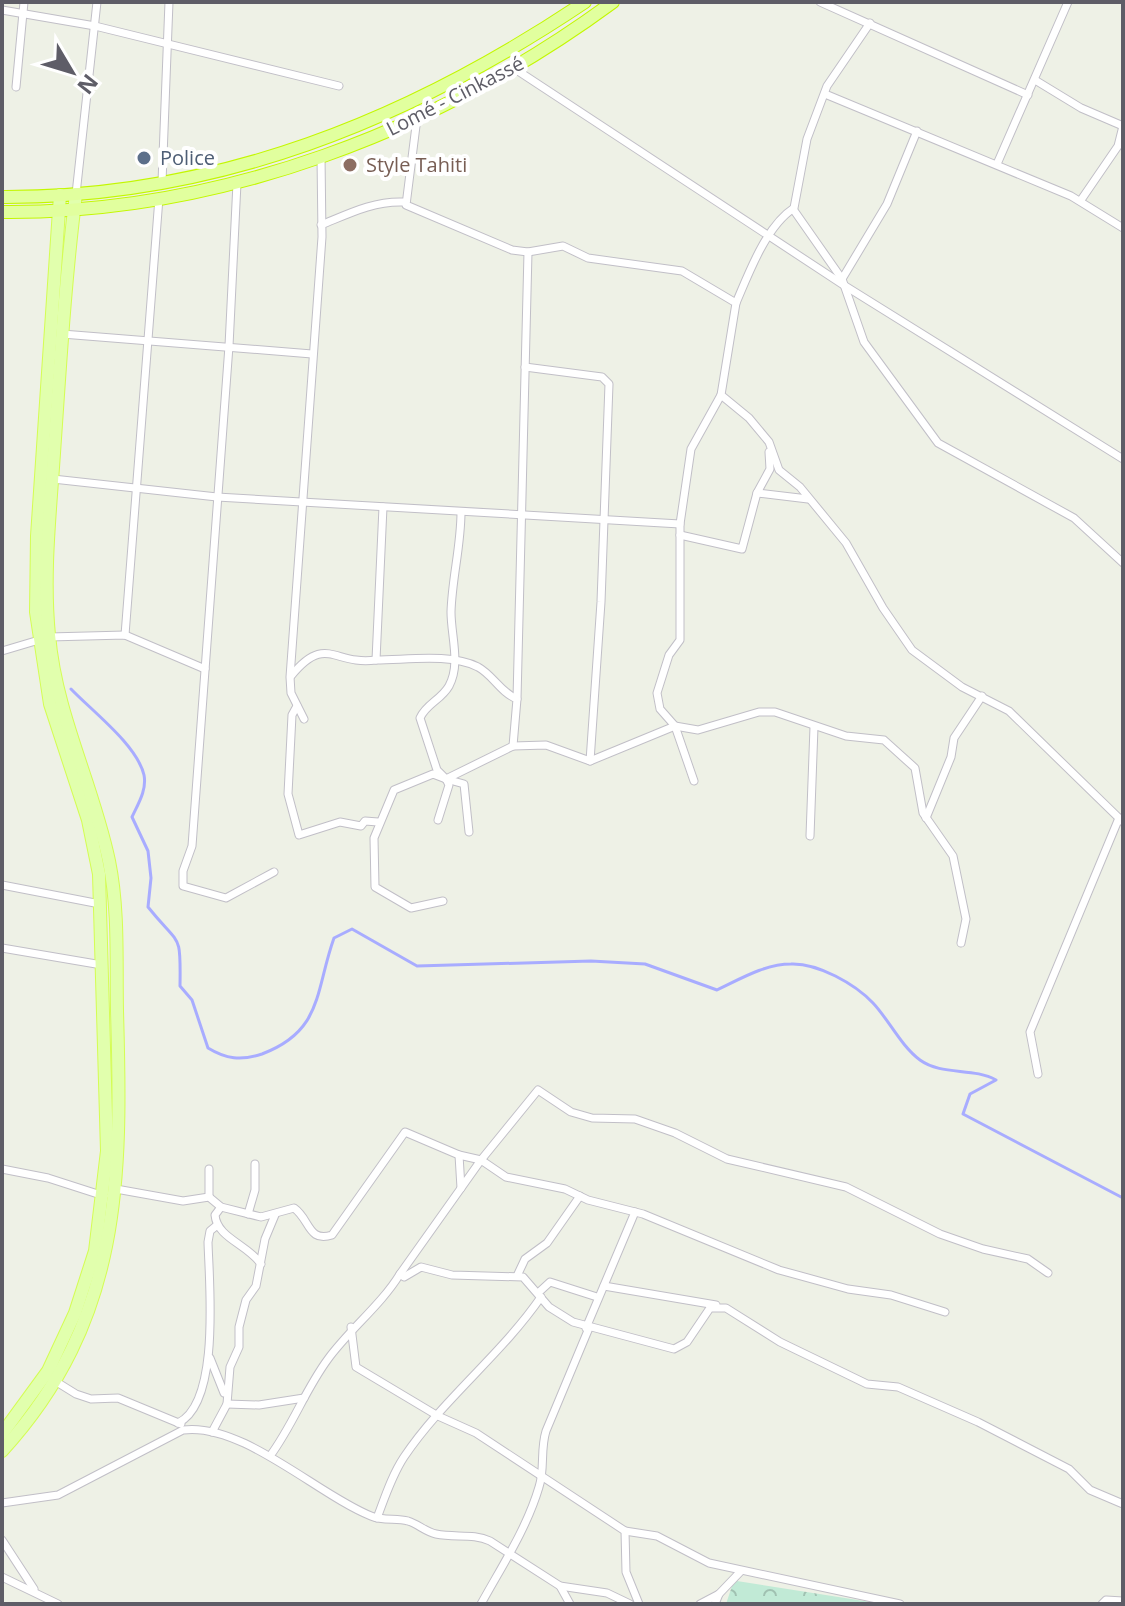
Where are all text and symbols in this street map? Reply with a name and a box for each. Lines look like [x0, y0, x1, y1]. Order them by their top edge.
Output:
north arrow [32, 32, 112, 112]
street label: Lomé - Cinkassé [381, 49, 528, 142]
text: N [71, 69, 106, 101]
place label: Police [160, 144, 215, 171]
marker: Police [135, 149, 153, 167]
place label: Style Tahiti [366, 151, 467, 178]
marker: Style Tahiti [341, 156, 359, 174]

